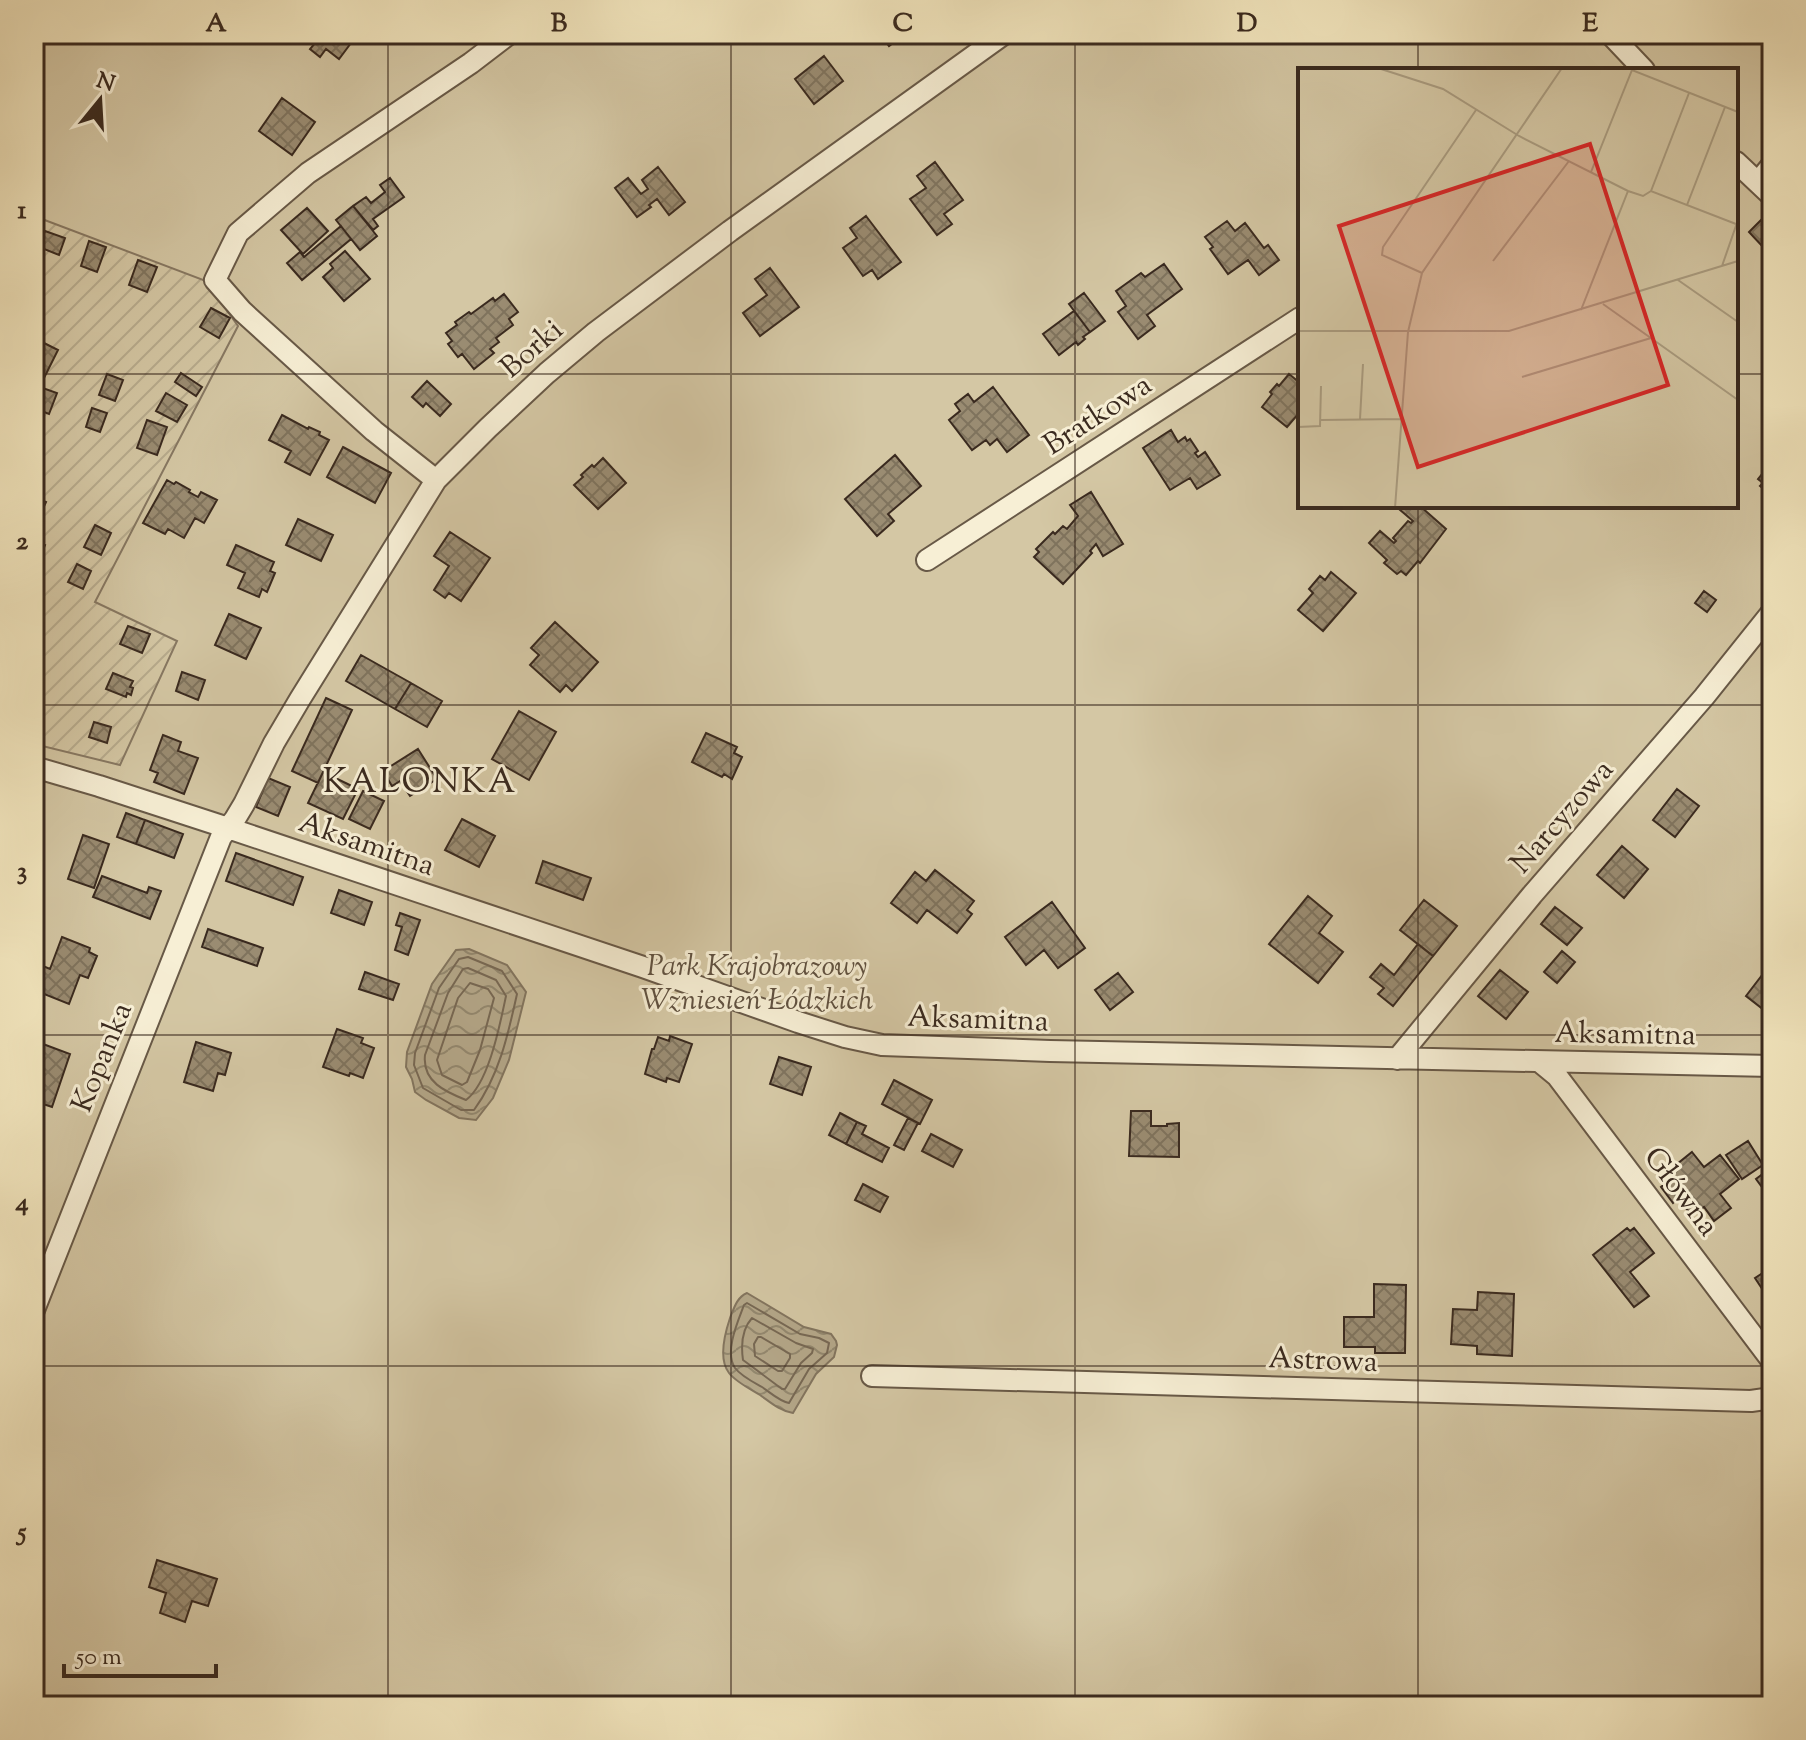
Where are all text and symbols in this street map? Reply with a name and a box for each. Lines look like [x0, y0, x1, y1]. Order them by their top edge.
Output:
text: A [205, 6, 227, 43]
text: B [551, 6, 568, 43]
text: C [893, 6, 913, 43]
text: D [1237, 6, 1257, 43]
text: E [1582, 6, 1598, 43]
north arrow [60, 60, 140, 140]
text: N [92, 66, 119, 102]
inset map [1298, 68, 1738, 508]
text: 1 [18, 193, 27, 230]
street label: Borki [492, 310, 574, 389]
street label: Bratkowa [1036, 365, 1161, 467]
text: 2 [16, 524, 29, 561]
street label: Narcyzowa [1501, 751, 1625, 884]
district label: KALONKA [323, 759, 517, 808]
street label: Aksamitna [292, 802, 440, 889]
text: 3 [17, 854, 27, 891]
park label: Park Krajobrazowy Wzniesień Łódzkich [641, 946, 873, 1023]
street label: Kopanka [62, 996, 145, 1119]
street label: Aksamitna [907, 997, 1049, 1044]
street label: Aksamitna [1554, 1013, 1696, 1058]
street label: Główna [1632, 1139, 1728, 1246]
text: 4 [14, 1185, 29, 1222]
street label: Astrowa [1267, 1338, 1379, 1385]
text: 5 [16, 1515, 27, 1552]
scale bar [64, 1628, 216, 1678]
text: 50 m [74, 1641, 122, 1675]

